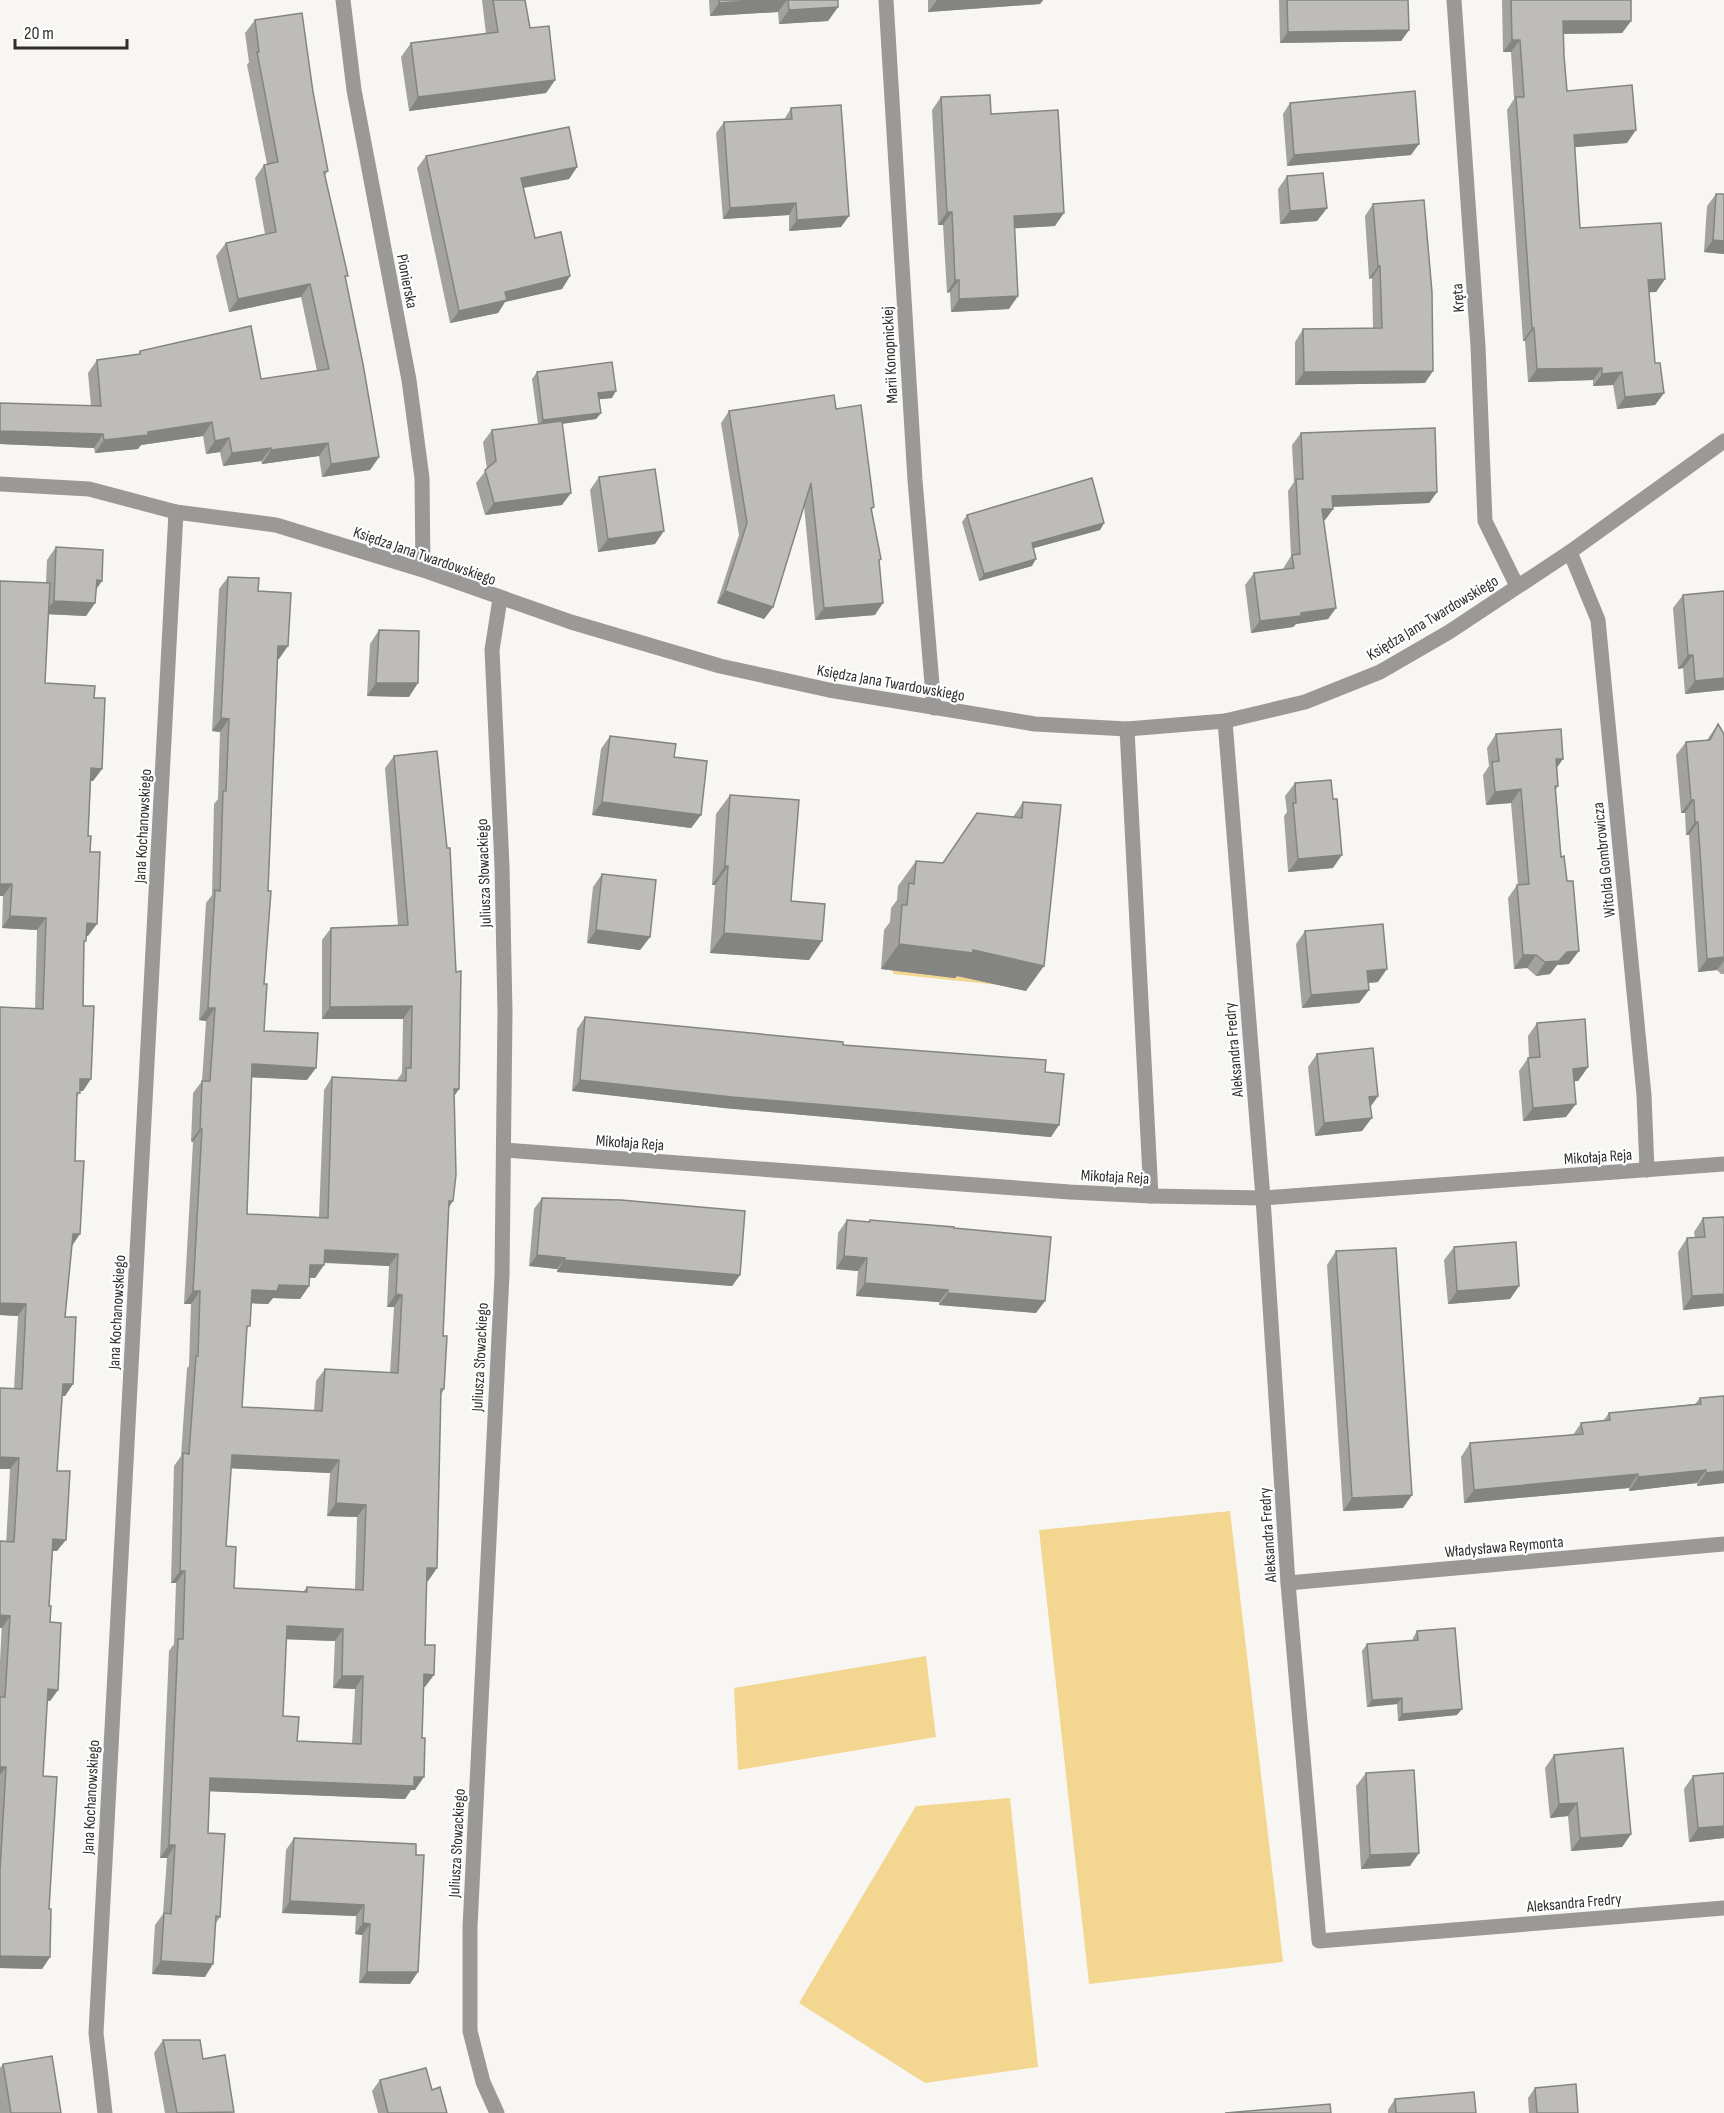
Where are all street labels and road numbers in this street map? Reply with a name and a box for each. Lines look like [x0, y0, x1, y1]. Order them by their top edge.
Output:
street label: Pionierska [392, 252, 421, 310]
street label: Kręta [1448, 283, 1469, 313]
street label: Marii Konopnickiej [878, 306, 903, 404]
street label: Księdza Jana Twardowskiego [351, 523, 498, 590]
street label: Księdza Jana Twardowskiego [1364, 572, 1502, 665]
street label: Księdza Jana Twardowskiego [815, 661, 966, 706]
street label: Jana Kochanowskiego [131, 768, 156, 885]
street label: Witolda Gombrowicza [1589, 801, 1620, 918]
street label: Juliusza Słowackiego [473, 818, 496, 929]
street label: Aleksandra Fredry [1221, 1002, 1248, 1099]
street label: Mikołaja Reja [595, 1132, 665, 1155]
street label: Mikołaja Reja [1563, 1146, 1633, 1169]
street label: Mikołaja Reja [1080, 1166, 1150, 1189]
street label: Jana Kochanowskiego [105, 1254, 130, 1371]
street label: Juliusza Słowackiego [468, 1302, 493, 1413]
street label: Aleksandra Fredry [1256, 1487, 1281, 1584]
street label: Władysława Reymonta [1444, 1533, 1564, 1562]
street label: Jana Kochanowskiego [79, 1739, 104, 1856]
street label: Juliusza Słowackiego [445, 1788, 470, 1899]
street label: Aleksandra Fredry [1525, 1890, 1622, 1917]

